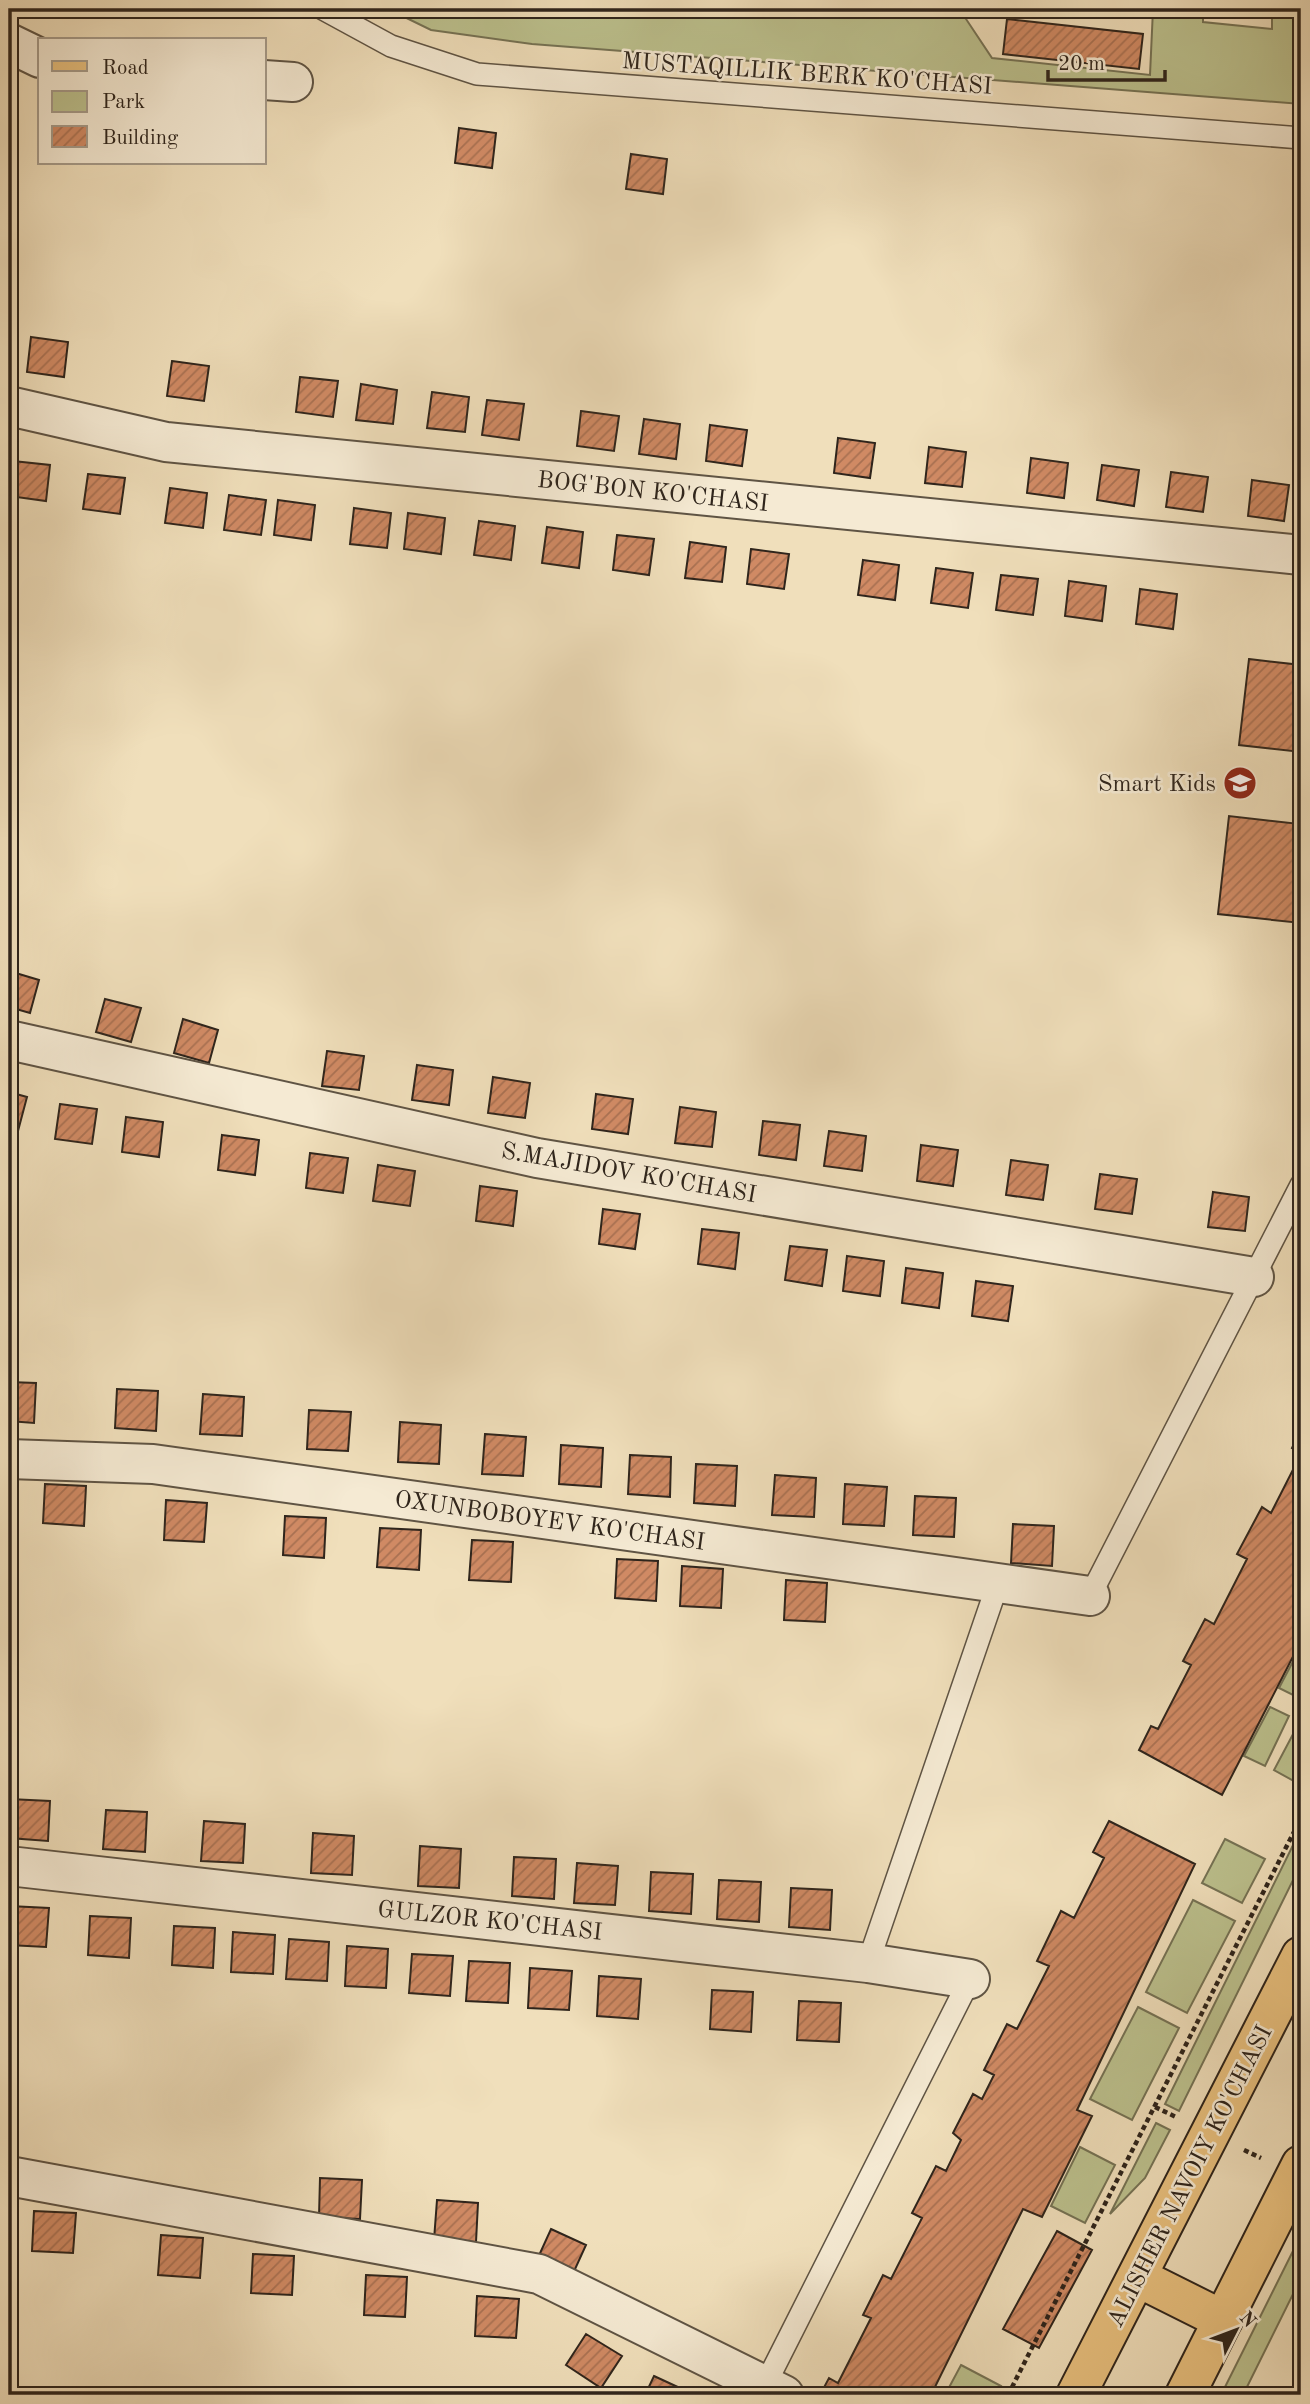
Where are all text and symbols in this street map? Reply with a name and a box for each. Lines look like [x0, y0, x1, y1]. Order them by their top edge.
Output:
legend [38, 38, 266, 164]
scale bar [1048, 38, 1165, 82]
street label: MUSTAQILLIK BERK KO'CHASI [621, 50, 993, 100]
text: 20 m [1058, 54, 1105, 75]
text: Road [102, 58, 149, 79]
text: Park [102, 92, 145, 113]
text: Building [102, 128, 179, 149]
street label: BOG'BON KO'CHASI [536, 469, 770, 517]
school or university icon: Smart Kids [1221, 764, 1259, 802]
place label: Smart Kids [1098, 773, 1216, 797]
street label: S.MAJIDOV KO'CHASI [499, 1140, 758, 1208]
street label: OXUNBOBOYEV KO'CHASI [393, 1488, 706, 1556]
street label: GULZOR KO'CHASI [376, 1898, 603, 1946]
street label: ALISHER NAVOIY KO'CHASI [1100, 2020, 1278, 2332]
north arrow [1202, 2296, 1272, 2366]

